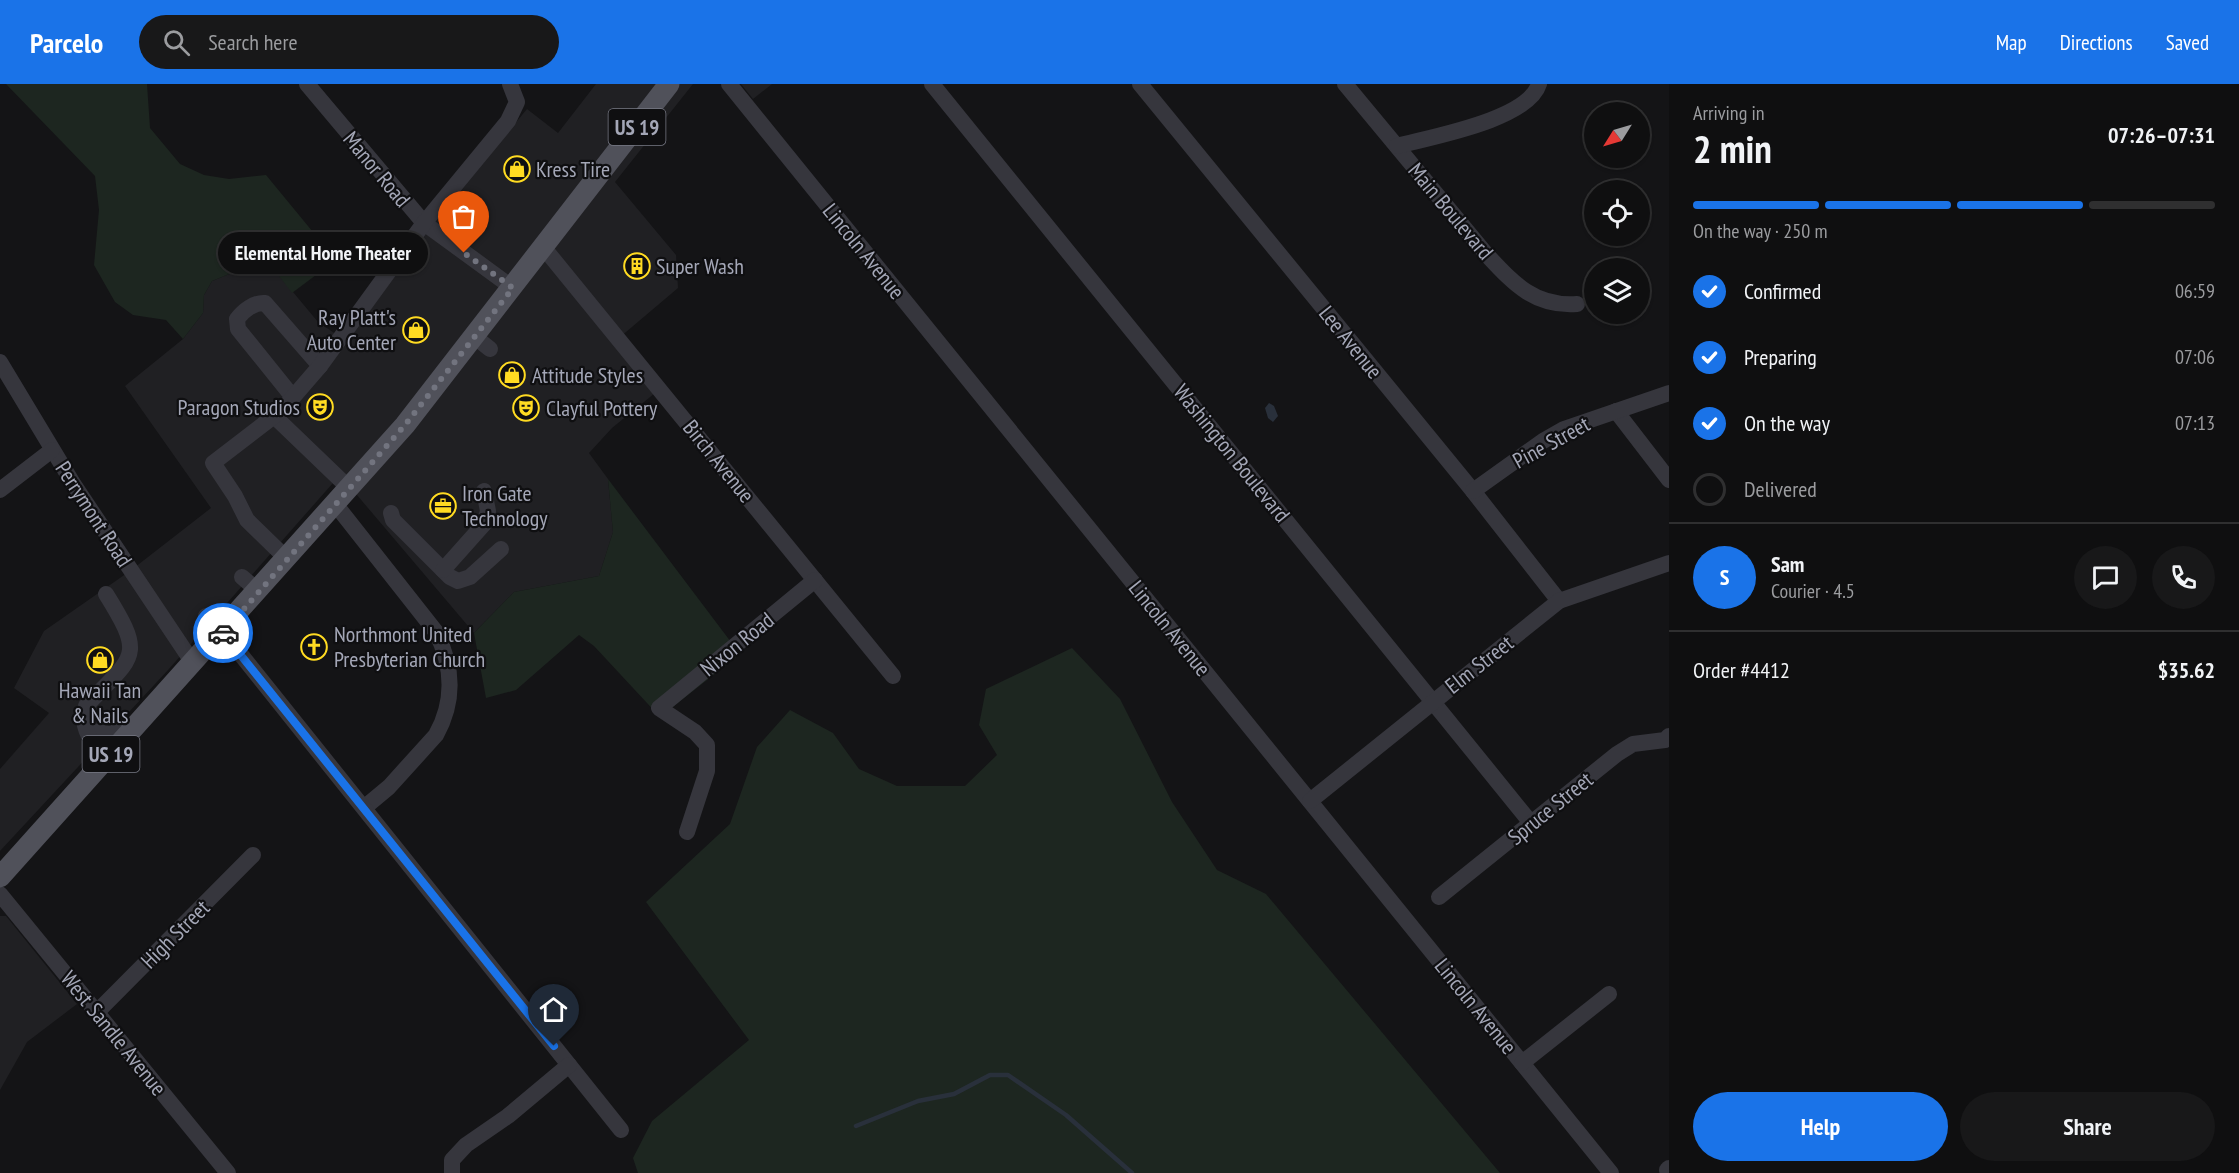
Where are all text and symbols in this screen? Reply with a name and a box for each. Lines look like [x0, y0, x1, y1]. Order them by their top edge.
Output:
search box [139, 15, 559, 69]
text: Parcelo [30, 24, 103, 61]
icon: search [160, 26, 193, 59]
text: Search here [208, 28, 298, 56]
text: Map [1996, 29, 2027, 56]
text: Directions [2060, 29, 2133, 56]
text: Saved [2166, 29, 2209, 56]
text: Arriving in [1693, 100, 1765, 126]
north arrow [1584, 102, 1650, 168]
map controls [1584, 102, 1650, 324]
road number: US 19 [608, 109, 666, 145]
text: 07:26–07:31 [2108, 121, 2215, 149]
text: 2 min [1693, 123, 1772, 174]
street label: Manor Road [337, 125, 417, 213]
shop icon: Kress Tire [502, 154, 532, 184]
place label: Kress Tire [536, 155, 610, 183]
street label: Main Boulevard [1402, 157, 1500, 265]
button: locate [1584, 180, 1650, 246]
pin [438, 191, 489, 253]
street label: Lincoln Avenue [817, 197, 911, 305]
icon: bag [447, 200, 480, 233]
text: On the way · 250 m [1693, 218, 1828, 244]
callout: Elemental Home Theater [218, 232, 428, 274]
text: Elemental Home Theater [235, 240, 411, 266]
building icon: Super Wash [622, 251, 652, 281]
place label: Super Wash [656, 252, 744, 280]
button: layers [1584, 258, 1650, 324]
icon: check [1693, 275, 1726, 308]
text: Confirmed [1744, 277, 1821, 305]
text: 06:59 [2175, 278, 2215, 304]
street label: Lee Avenue [1313, 300, 1389, 384]
place label: Ray Platt's Auto Center [307, 303, 396, 356]
shop icon: Ray Platt's Auto Center [401, 315, 431, 345]
icon: check [1693, 341, 1726, 374]
text: Preparing [1744, 343, 1817, 371]
text: 07:06 [2175, 344, 2215, 370]
shop icon: Attitude Styles [497, 360, 527, 390]
place label: Attitude Styles [532, 361, 643, 389]
street label: Washington Boulevard [1168, 378, 1296, 528]
theatre icon: Paragon Studios [305, 392, 335, 422]
place label: Paragon Studios [177, 393, 300, 421]
theatre icon: Clayful Pottery [511, 393, 541, 423]
place label: Clayful Pottery [546, 394, 658, 422]
icon: check [1693, 407, 1726, 440]
street label: Pine Street [1508, 409, 1594, 475]
text: On the way [1744, 409, 1830, 437]
text: 07:13 [2175, 410, 2215, 436]
street label: Birch Avenue [677, 414, 761, 508]
street label: Perrymont Road [49, 456, 139, 572]
text: Delivered [1744, 475, 1817, 503]
place label: Iron Gate Technology [462, 479, 548, 532]
office icon: Iron Gate Technology [428, 491, 458, 521]
button: chat [2074, 546, 2137, 609]
button: phone [2152, 546, 2215, 609]
text: Sam [1771, 550, 1804, 578]
text: S [1720, 563, 1729, 591]
street label: Lincoln Avenue [1123, 574, 1217, 682]
text: Courier · 4.5 [1771, 578, 1855, 604]
courier [193, 603, 253, 663]
street label: Nixon Road [695, 606, 779, 682]
icon: car [207, 617, 240, 650]
place label: Northmont United Presbyterian Church [334, 620, 485, 673]
street label: Elm Street [1439, 629, 1519, 699]
church icon: Northmont United Presbyterian Church [299, 632, 329, 662]
shop icon: Hawaii Tan & Nails [85, 645, 115, 675]
text: Order #4412 [1693, 656, 1790, 684]
text: $35.62 [2158, 656, 2215, 684]
place label: Hawaii Tan & Nails [59, 676, 141, 729]
road number: US 19 [82, 736, 140, 772]
street label: Spruce Street [1502, 765, 1598, 851]
street label: High Street [135, 894, 215, 974]
street label: Lincoln Avenue [1429, 952, 1523, 1060]
street label: West Sandle Avenue [55, 965, 173, 1101]
pin [528, 984, 579, 1046]
icon: home [537, 993, 570, 1026]
button: Help [1693, 1092, 1948, 1161]
button: Share [1960, 1092, 2215, 1161]

